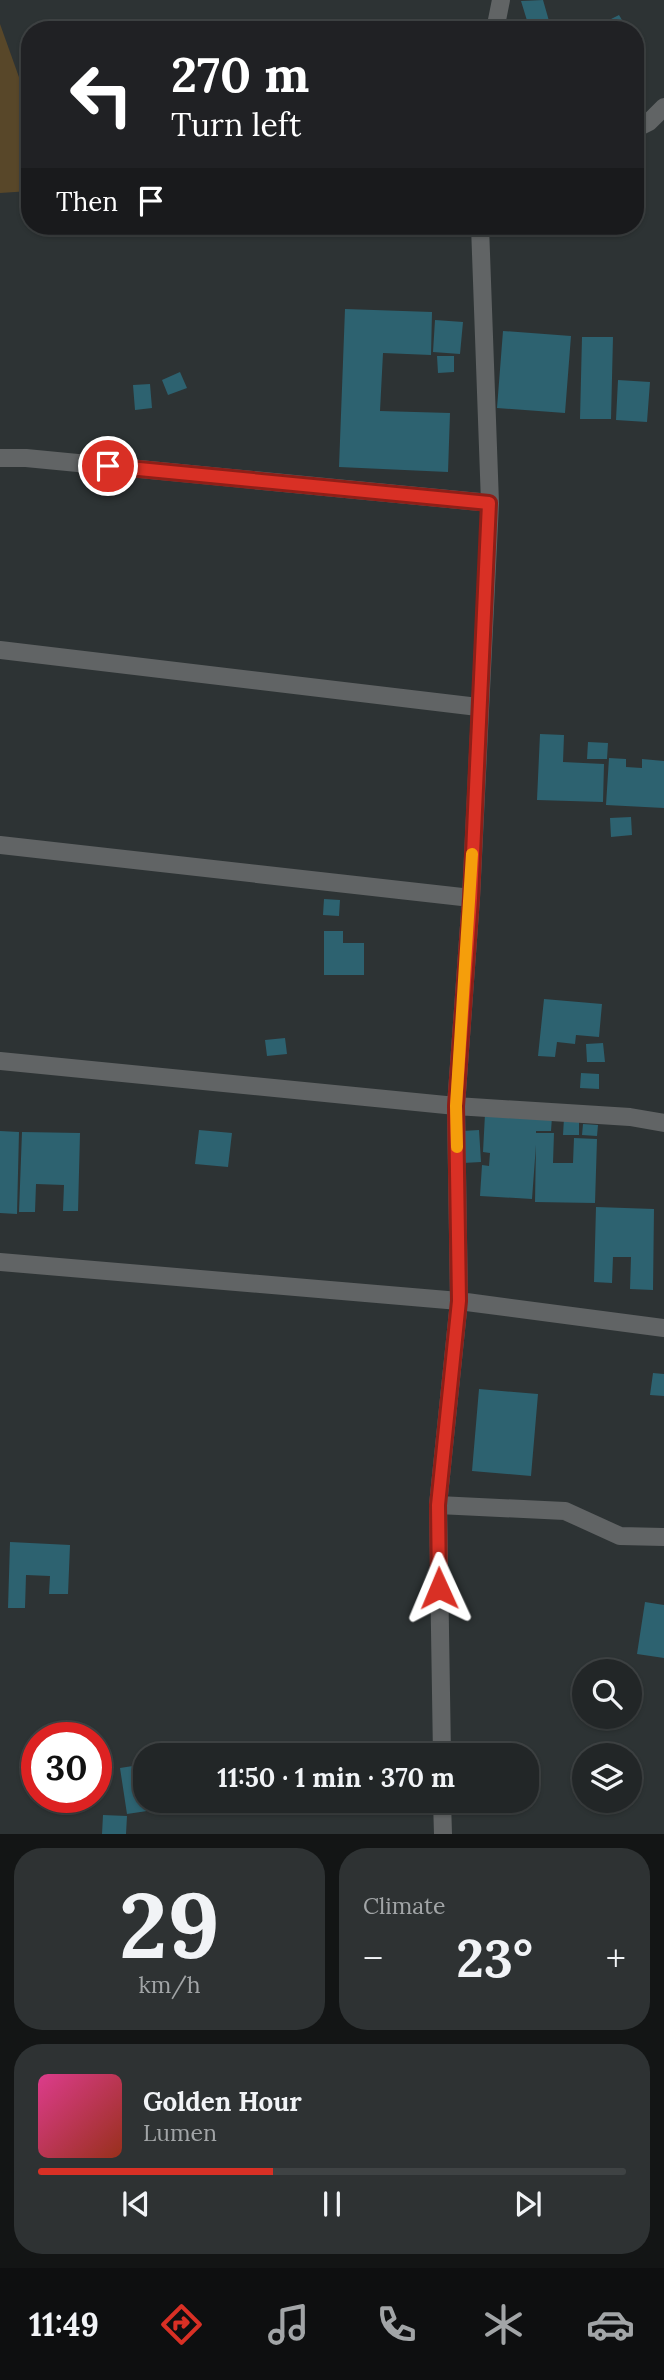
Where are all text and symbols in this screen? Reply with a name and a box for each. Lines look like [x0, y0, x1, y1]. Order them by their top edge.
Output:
text: 270 m [171, 43, 309, 105]
icon: left [56, 49, 147, 140]
text: Turn left [171, 104, 301, 145]
icon: arrive [132, 182, 170, 220]
text: Then [56, 185, 118, 218]
pin [78, 436, 138, 496]
icon: arrive [89, 447, 127, 485]
position arrow [402, 1551, 476, 1625]
map controls [572, 1659, 642, 1813]
button: search [572, 1659, 642, 1729]
speed limit sign: 30 [21, 1722, 112, 1813]
button: layers [572, 1743, 642, 1813]
text: 11:50 · 1 min · 370 m [217, 1761, 455, 1794]
text: 29 [119, 1866, 220, 1983]
text: Climate [363, 1891, 445, 1920]
text: 23° [456, 1925, 533, 1991]
text: − [363, 1934, 383, 1982]
text: + [606, 1934, 626, 1982]
text: km/h [138, 1970, 201, 1999]
text: Golden Hour [143, 2085, 302, 2118]
text: Lumen [143, 2118, 217, 2147]
icon: previous [117, 2185, 155, 2223]
icon: pause [313, 2185, 351, 2223]
icon: next [509, 2185, 547, 2223]
icon: directions [157, 2300, 206, 2349]
icon: music [264, 2300, 313, 2349]
icon: phone [372, 2300, 421, 2349]
icon: climate [479, 2300, 528, 2349]
icon: car [586, 2300, 635, 2349]
text: 11:49 [29, 2304, 99, 2345]

